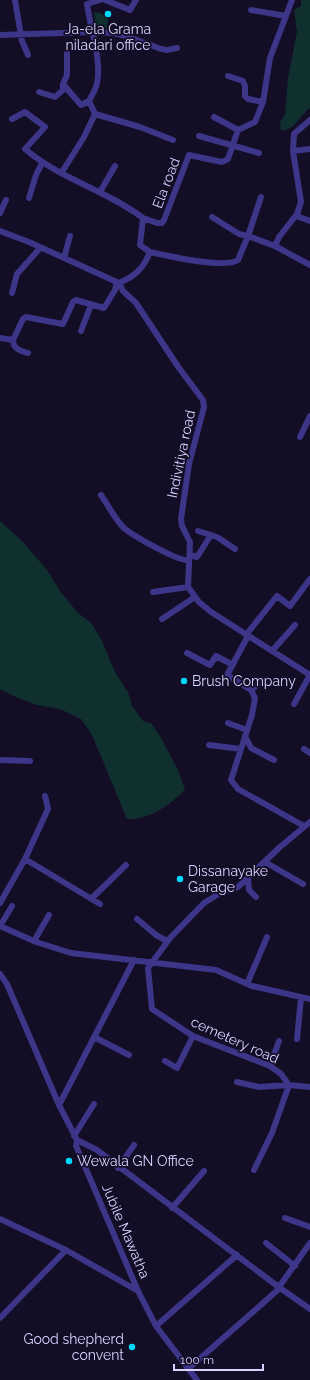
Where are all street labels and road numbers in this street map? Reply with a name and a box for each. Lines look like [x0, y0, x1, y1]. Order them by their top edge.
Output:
street label: Ela road [149, 155, 183, 211]
street label: Indivitiya road [164, 409, 198, 499]
street label: cemetery road [188, 1013, 282, 1067]
street label: Jubile Mawatha [99, 1181, 153, 1281]

